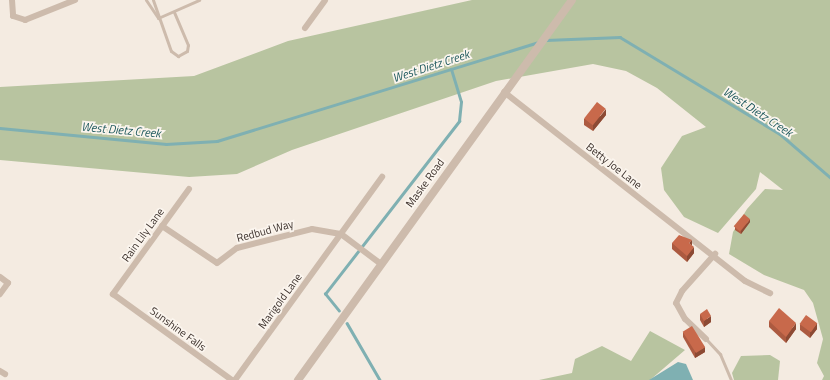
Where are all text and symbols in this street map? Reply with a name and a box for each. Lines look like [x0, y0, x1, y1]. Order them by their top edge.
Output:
water label: West Dietz Creek [391, 47, 471, 85]
water label: West Dietz Creek [721, 84, 795, 140]
water label: West Dietz Creek [81, 119, 161, 141]
street label: Betty Joe Lane [584, 140, 644, 192]
street label: Maske Road [403, 156, 447, 210]
street label: Rain Lily Lane [119, 206, 167, 264]
street label: Redbud Way [235, 217, 295, 245]
street label: Marigold Lane [255, 271, 305, 331]
street label: Sunshine Falls [147, 304, 209, 354]

